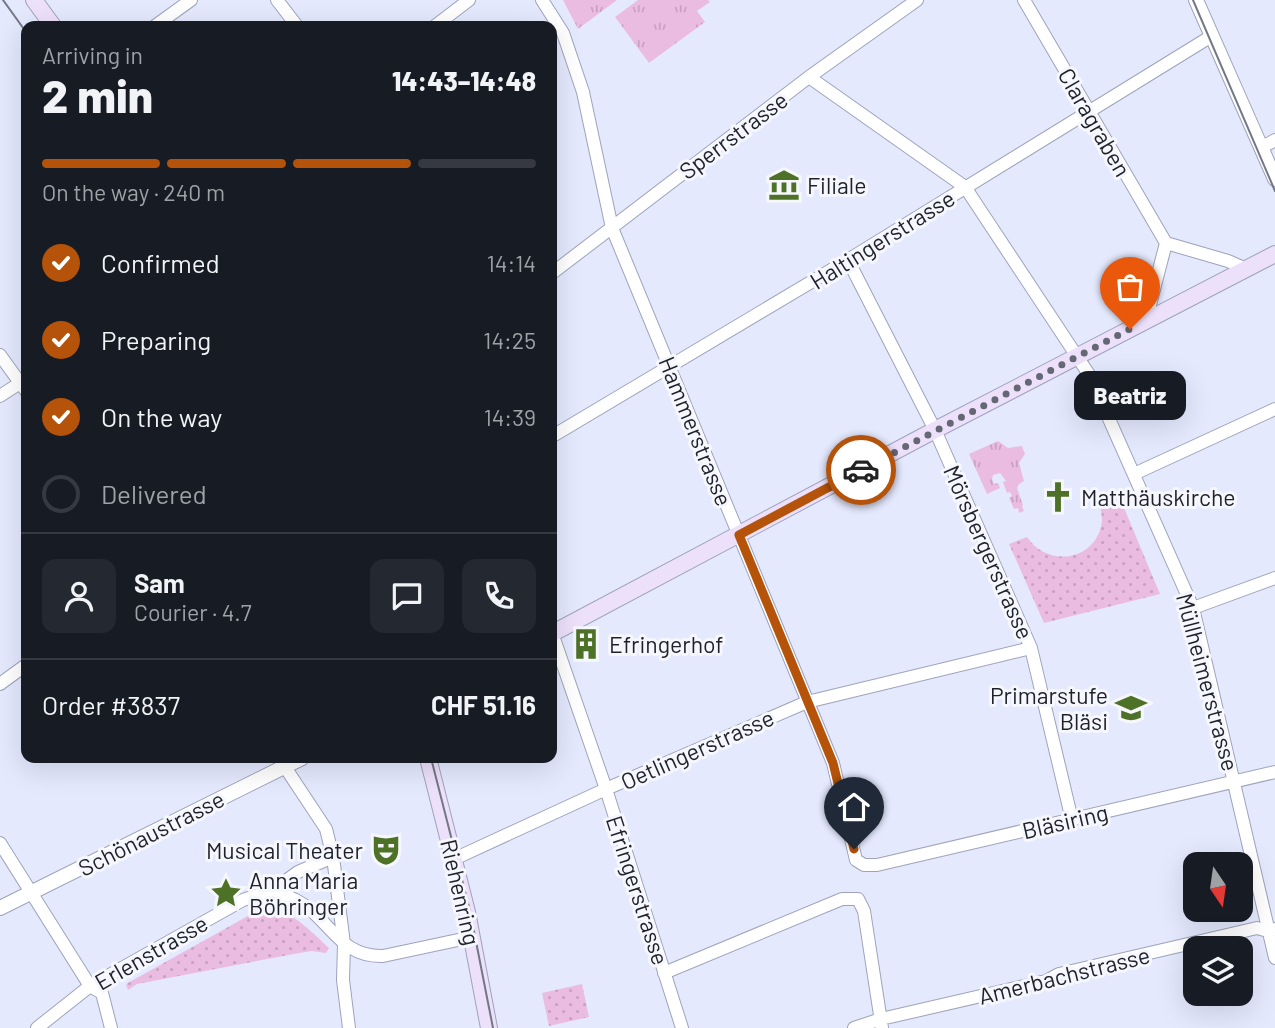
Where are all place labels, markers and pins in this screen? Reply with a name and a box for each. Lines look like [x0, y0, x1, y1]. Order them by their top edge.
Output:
museum icon: Filiale [767, 168, 801, 202]
place label: Filiale [807, 171, 866, 199]
pin [1100, 257, 1160, 329]
callout: Beatriz [1074, 371, 1186, 420]
church icon: Matthäuskirche [1041, 480, 1075, 514]
place label: Matthäuskirche [1081, 483, 1235, 511]
building icon: Efringerhof [569, 627, 603, 661]
place label: Efringerhof [609, 630, 724, 658]
place label: Primarstufe Bläsi [990, 681, 1108, 735]
school or university icon: Primarstufe Bläsi [1114, 691, 1148, 725]
pin [824, 777, 884, 849]
theatre icon: Musical Theater [369, 833, 403, 867]
place label: Musical Theater [206, 836, 364, 864]
place label: Anna Maria Böhringer [249, 866, 358, 920]
place icon: Anna Maria Böhringer [209, 876, 243, 910]

